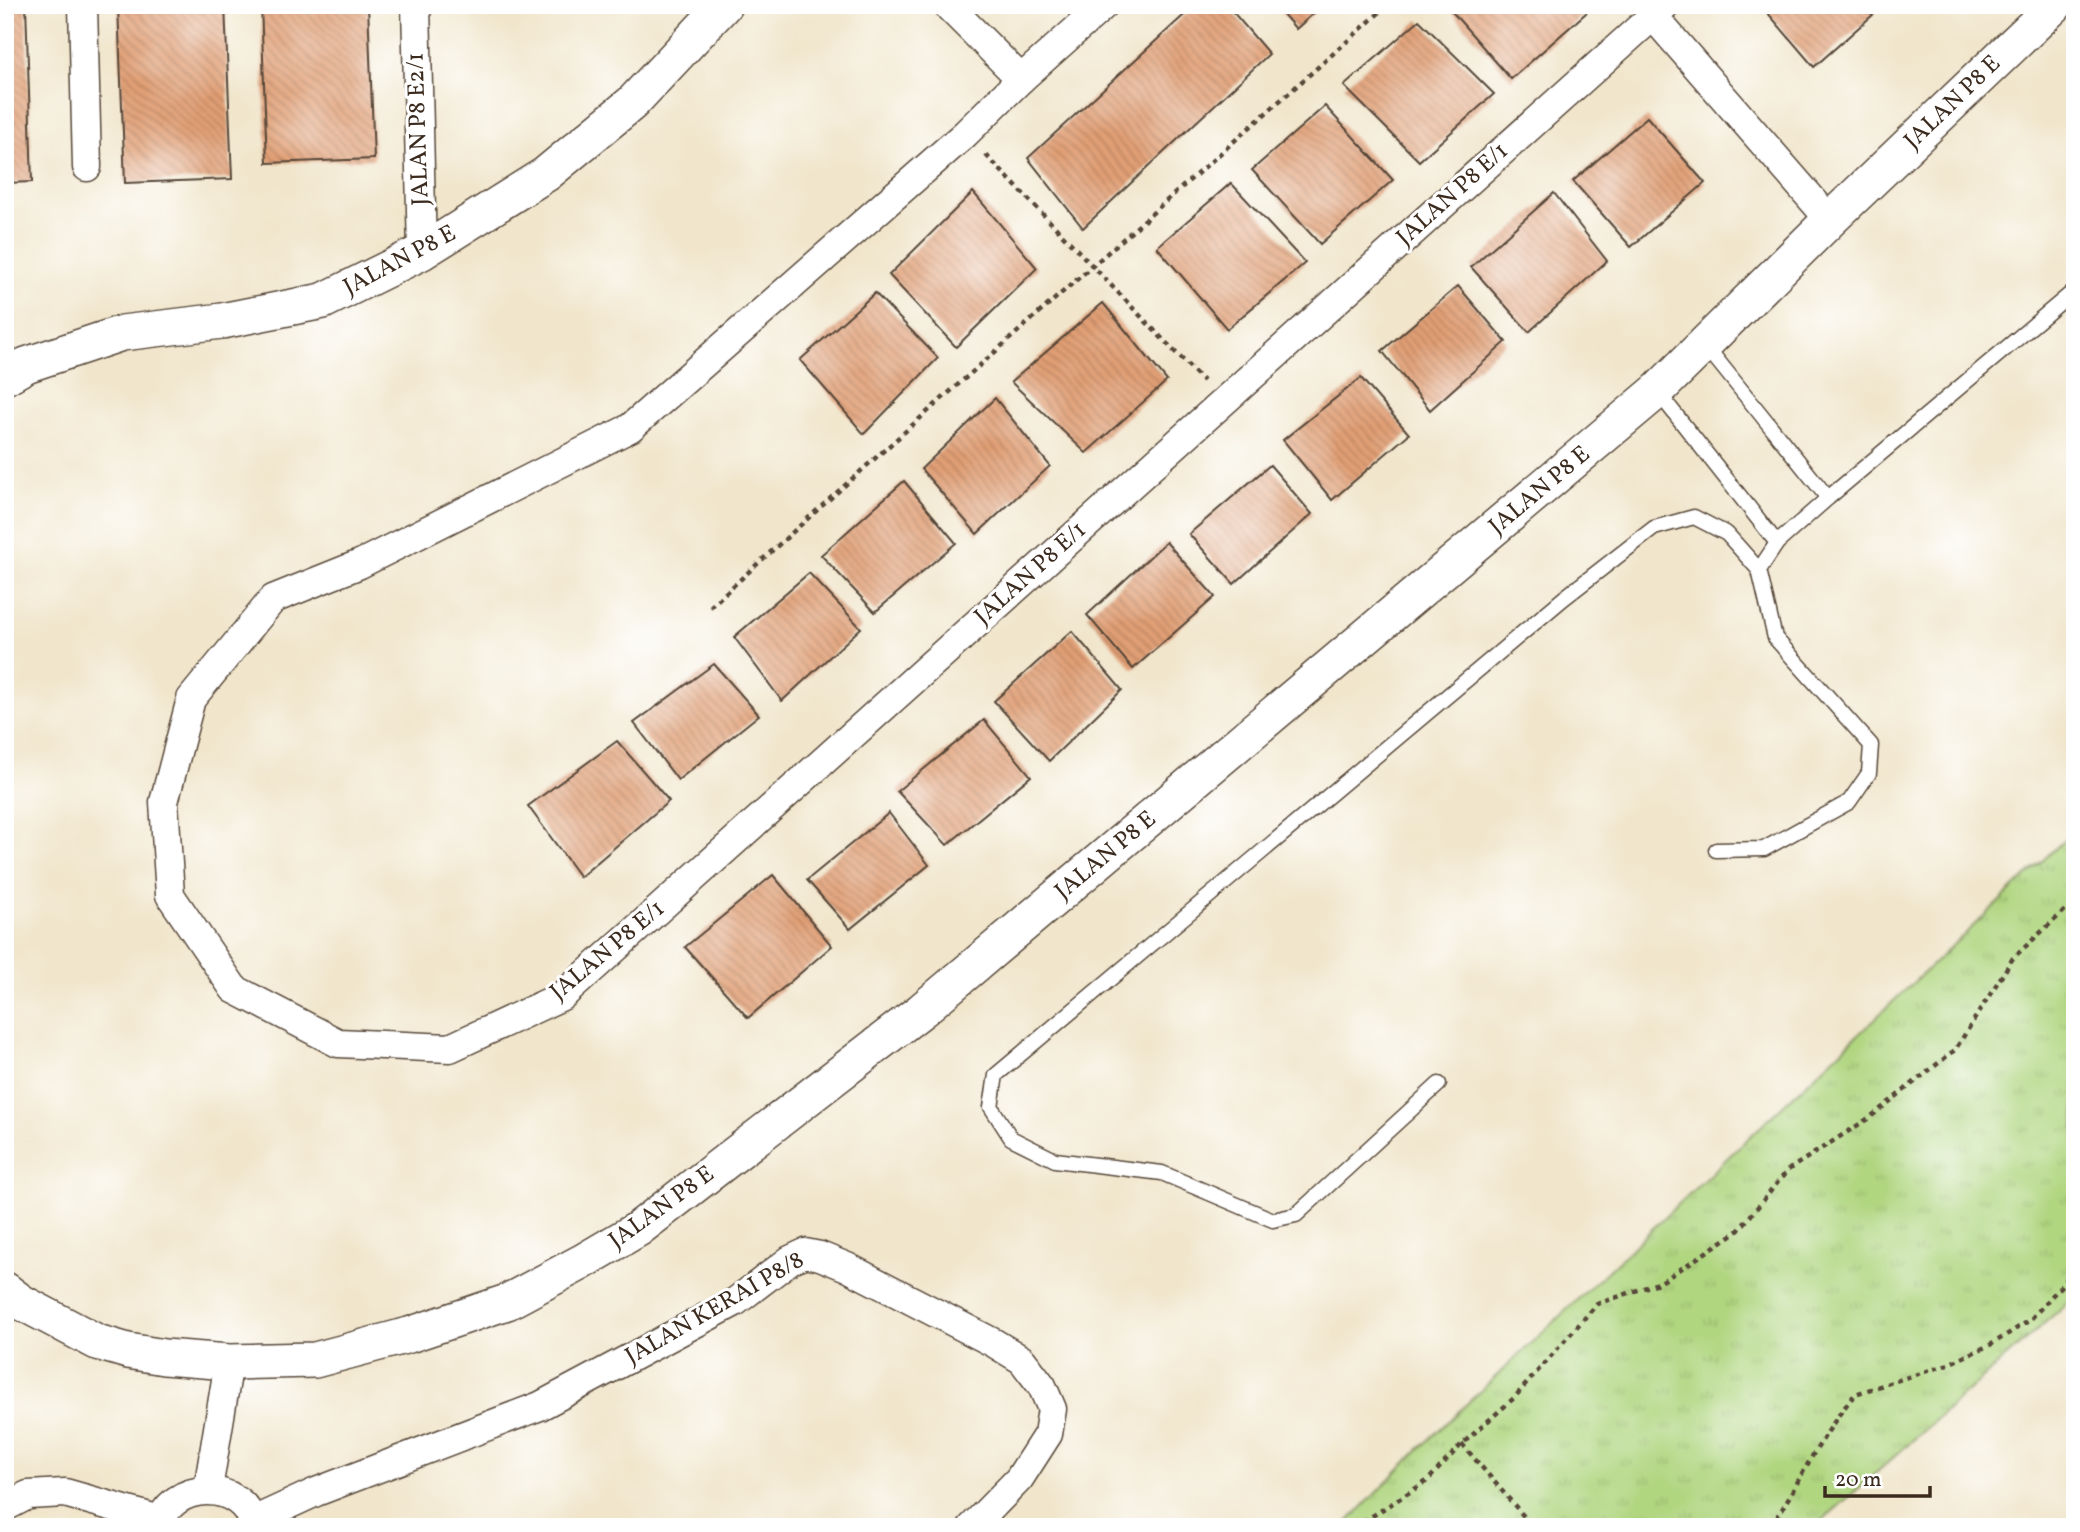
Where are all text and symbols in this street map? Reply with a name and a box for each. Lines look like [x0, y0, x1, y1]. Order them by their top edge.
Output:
street label: JALAN P8 E [1897, 48, 2009, 158]
street label: JALAN P8 E2/1 [399, 52, 439, 206]
street label: JALAN P8 E/1 [1389, 135, 1517, 255]
street label: JALAN P8 E [338, 217, 462, 305]
street label: JALAN P8 E [1482, 438, 1598, 544]
street label: JALAN P8 E/1 [967, 514, 1095, 634]
street label: JALAN P8 E [1048, 803, 1164, 909]
street label: JALAN P8 E/1 [543, 893, 673, 1009]
street label: JALAN P8 E [602, 1158, 722, 1258]
street label: JALAN KERAI P8/8 [619, 1244, 811, 1374]
scale bar [1825, 1455, 1930, 1499]
text: 20 m [1835, 1466, 1881, 1495]

